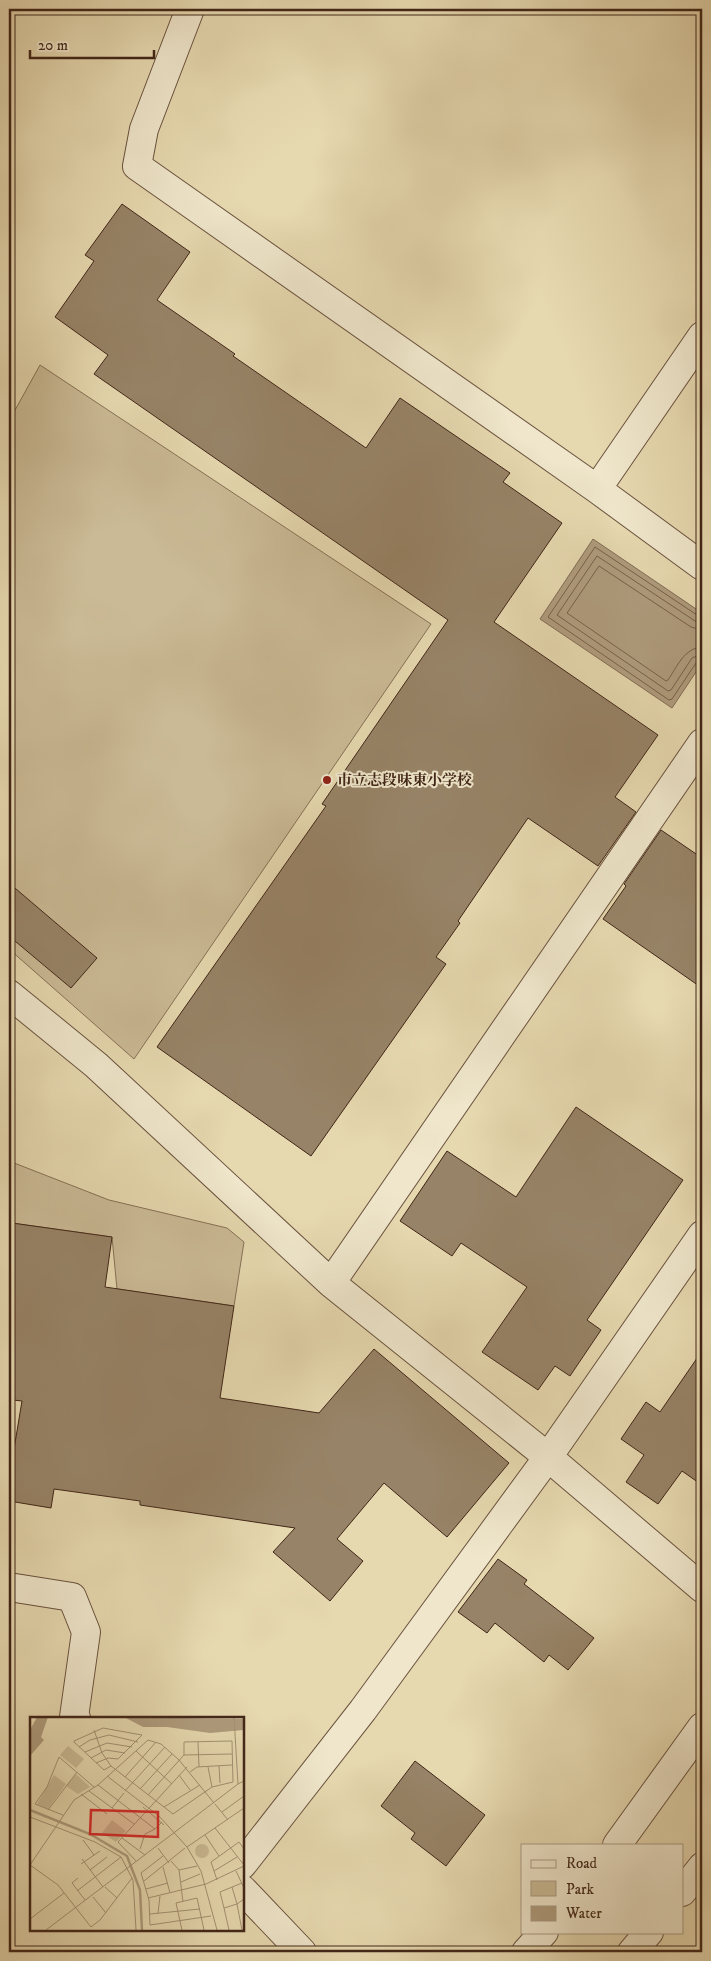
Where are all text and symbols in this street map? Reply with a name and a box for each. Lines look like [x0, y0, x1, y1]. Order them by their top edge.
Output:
scale bar [30, 28, 154, 60]
text: 20 m [38, 36, 68, 55]
place label: 市立志段味東小学校 [337, 771, 472, 790]
marker: 市立志段味東小学校 [321, 774, 333, 786]
inset map [30, 1717, 244, 1931]
legend [521, 1844, 684, 1934]
text: Road [566, 1854, 598, 1873]
text: Park [566, 1880, 595, 1899]
text: Water [565, 1904, 602, 1923]

